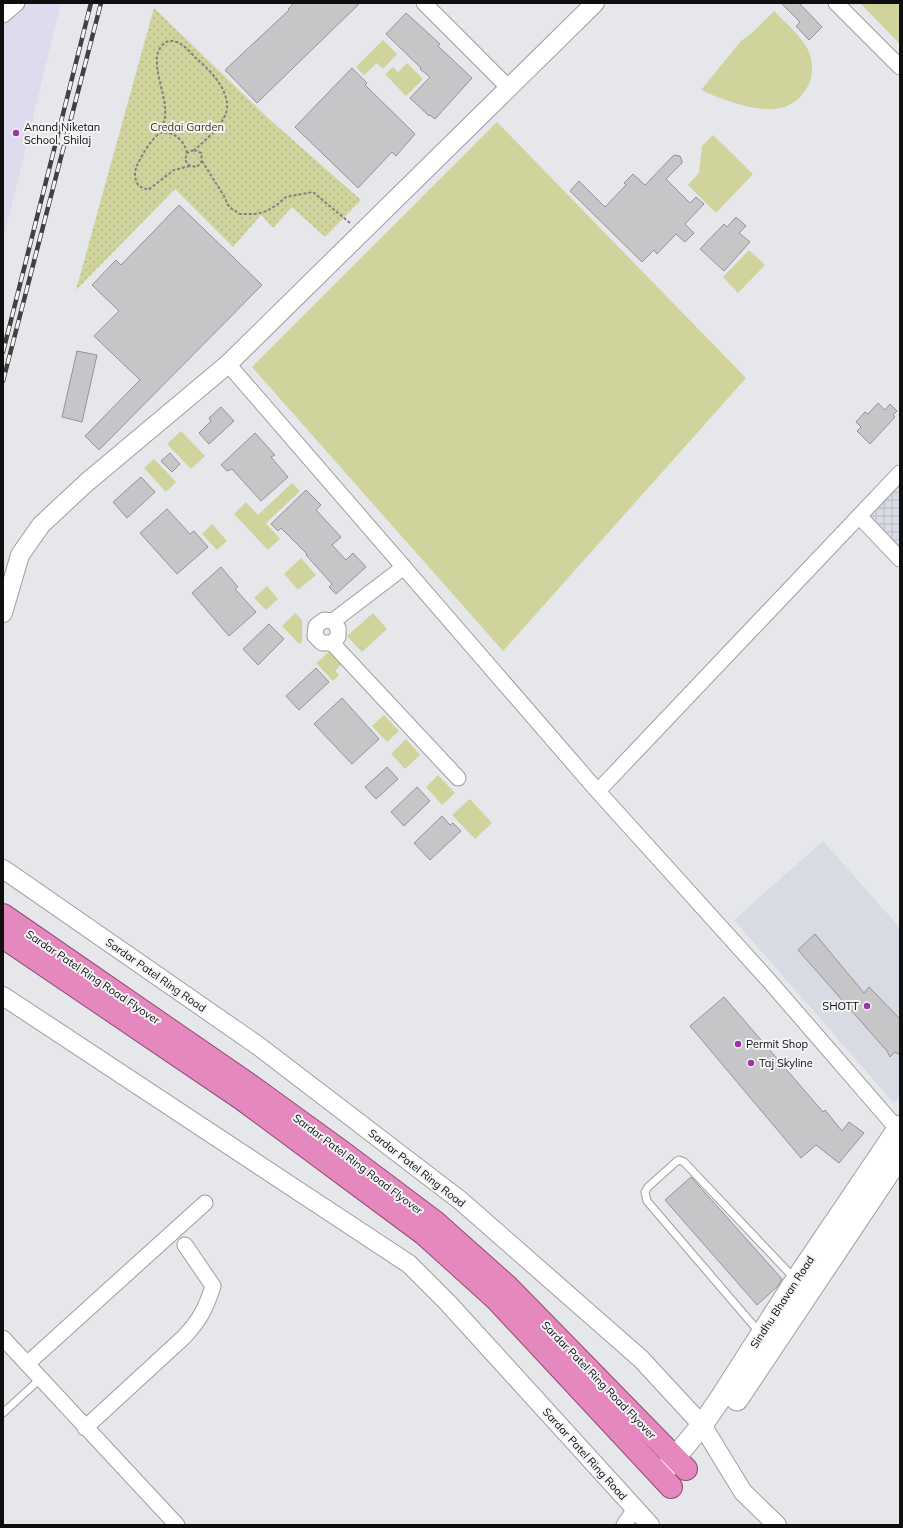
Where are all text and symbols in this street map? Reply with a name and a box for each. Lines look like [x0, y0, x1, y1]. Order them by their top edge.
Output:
place label: Anand Niketan School, Shilaj [24, 120, 100, 147]
park label: Credai Garden [150, 120, 224, 134]
marker: Anand Niketan School, Shilaj [11, 128, 21, 138]
street label: Sardar Patel Ring Road Flyover [23, 927, 163, 1027]
street label: Sardar Patel Ring Road [103, 935, 209, 1015]
place label: SHOTT [822, 999, 859, 1013]
marker: SHOTT [862, 1001, 872, 1011]
place label: Permit Shop [746, 1037, 808, 1051]
marker: Permit Shop [733, 1039, 743, 1049]
place label: Taj Skyline [759, 1056, 813, 1070]
marker: Taj Skyline [746, 1058, 756, 1068]
street label: Sardar Patel Ring Road Flyover [291, 1111, 425, 1217]
street label: Sardar Patel Ring Road [366, 1126, 468, 1210]
street label: Sindhu Bhavan Road [747, 1253, 817, 1351]
street label: Sardar Patel Ring Road Flyover [539, 1318, 659, 1442]
street label: Sardar Patel Ring Road [540, 1405, 630, 1503]

